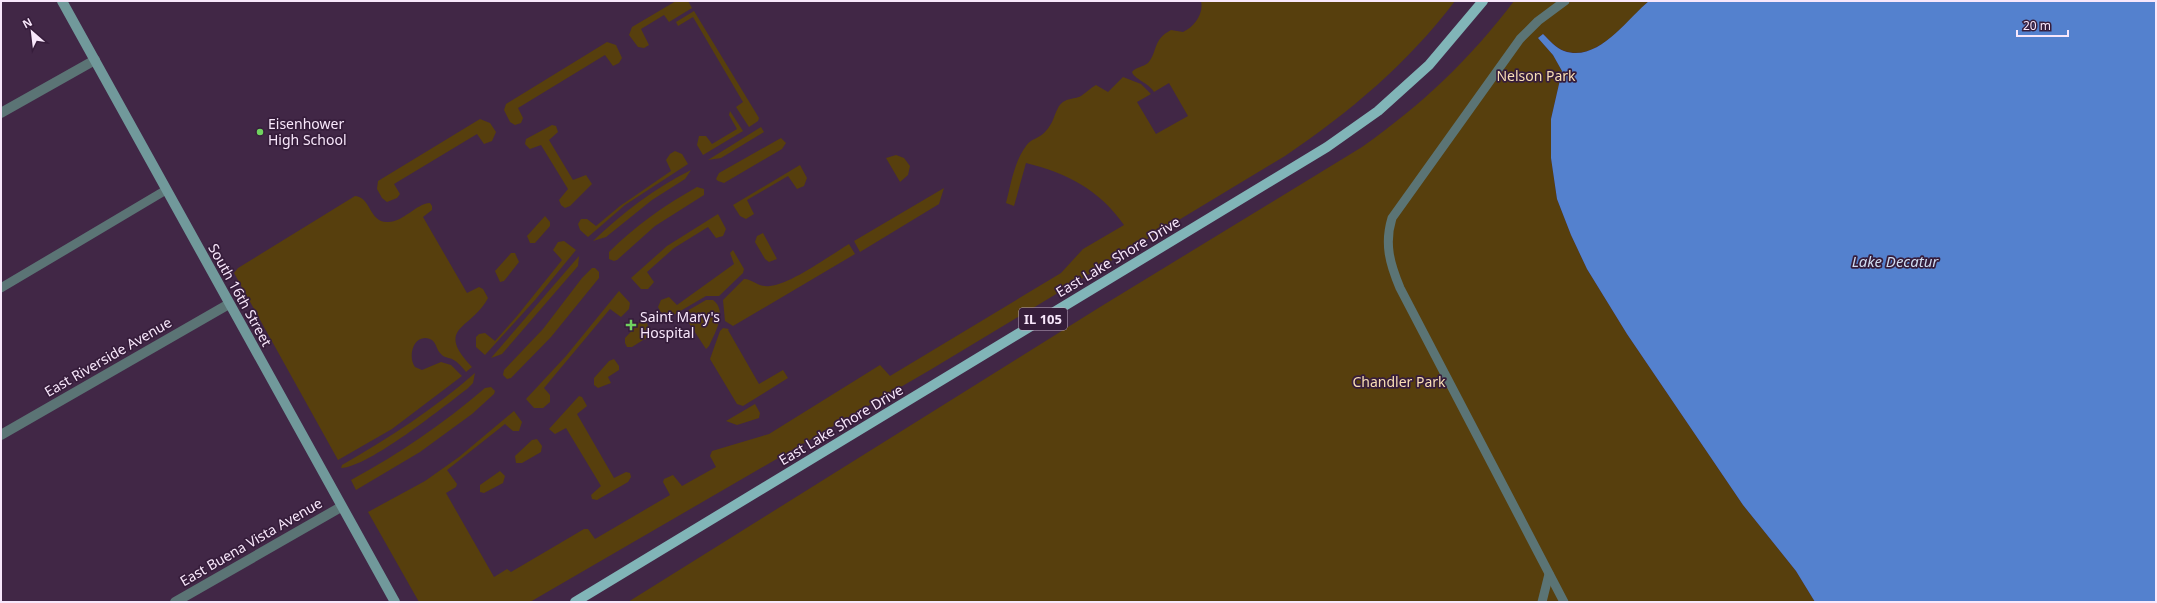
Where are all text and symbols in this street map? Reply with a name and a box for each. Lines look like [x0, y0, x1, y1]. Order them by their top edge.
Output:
north arrow [12, 12, 52, 52]
scale bar [2017, 12, 2068, 38]
text: N [20, 14, 35, 31]
text: 20 m [2023, 17, 2051, 34]
park label: Nelson Park [1496, 66, 1576, 85]
place label: Eisenhower High School [268, 114, 347, 149]
marker: Eisenhower High School [255, 127, 265, 137]
street label: East Lake Shore Drive [1052, 212, 1183, 301]
street label: South 16th Street [204, 240, 277, 349]
water label: Lake Decatur [1852, 251, 1939, 271]
place label: Saint Mary's Hospital [640, 307, 720, 342]
road number: IL 105 [1019, 308, 1067, 330]
street label: East Riverside Avenue [41, 312, 175, 401]
marker: Saint Mary's Hospital [625, 319, 637, 331]
park label: Chandler Park [1352, 372, 1446, 391]
street label: East Lake Shore Drive [775, 380, 906, 469]
street label: East Buena Vista Avenue [176, 493, 325, 590]

